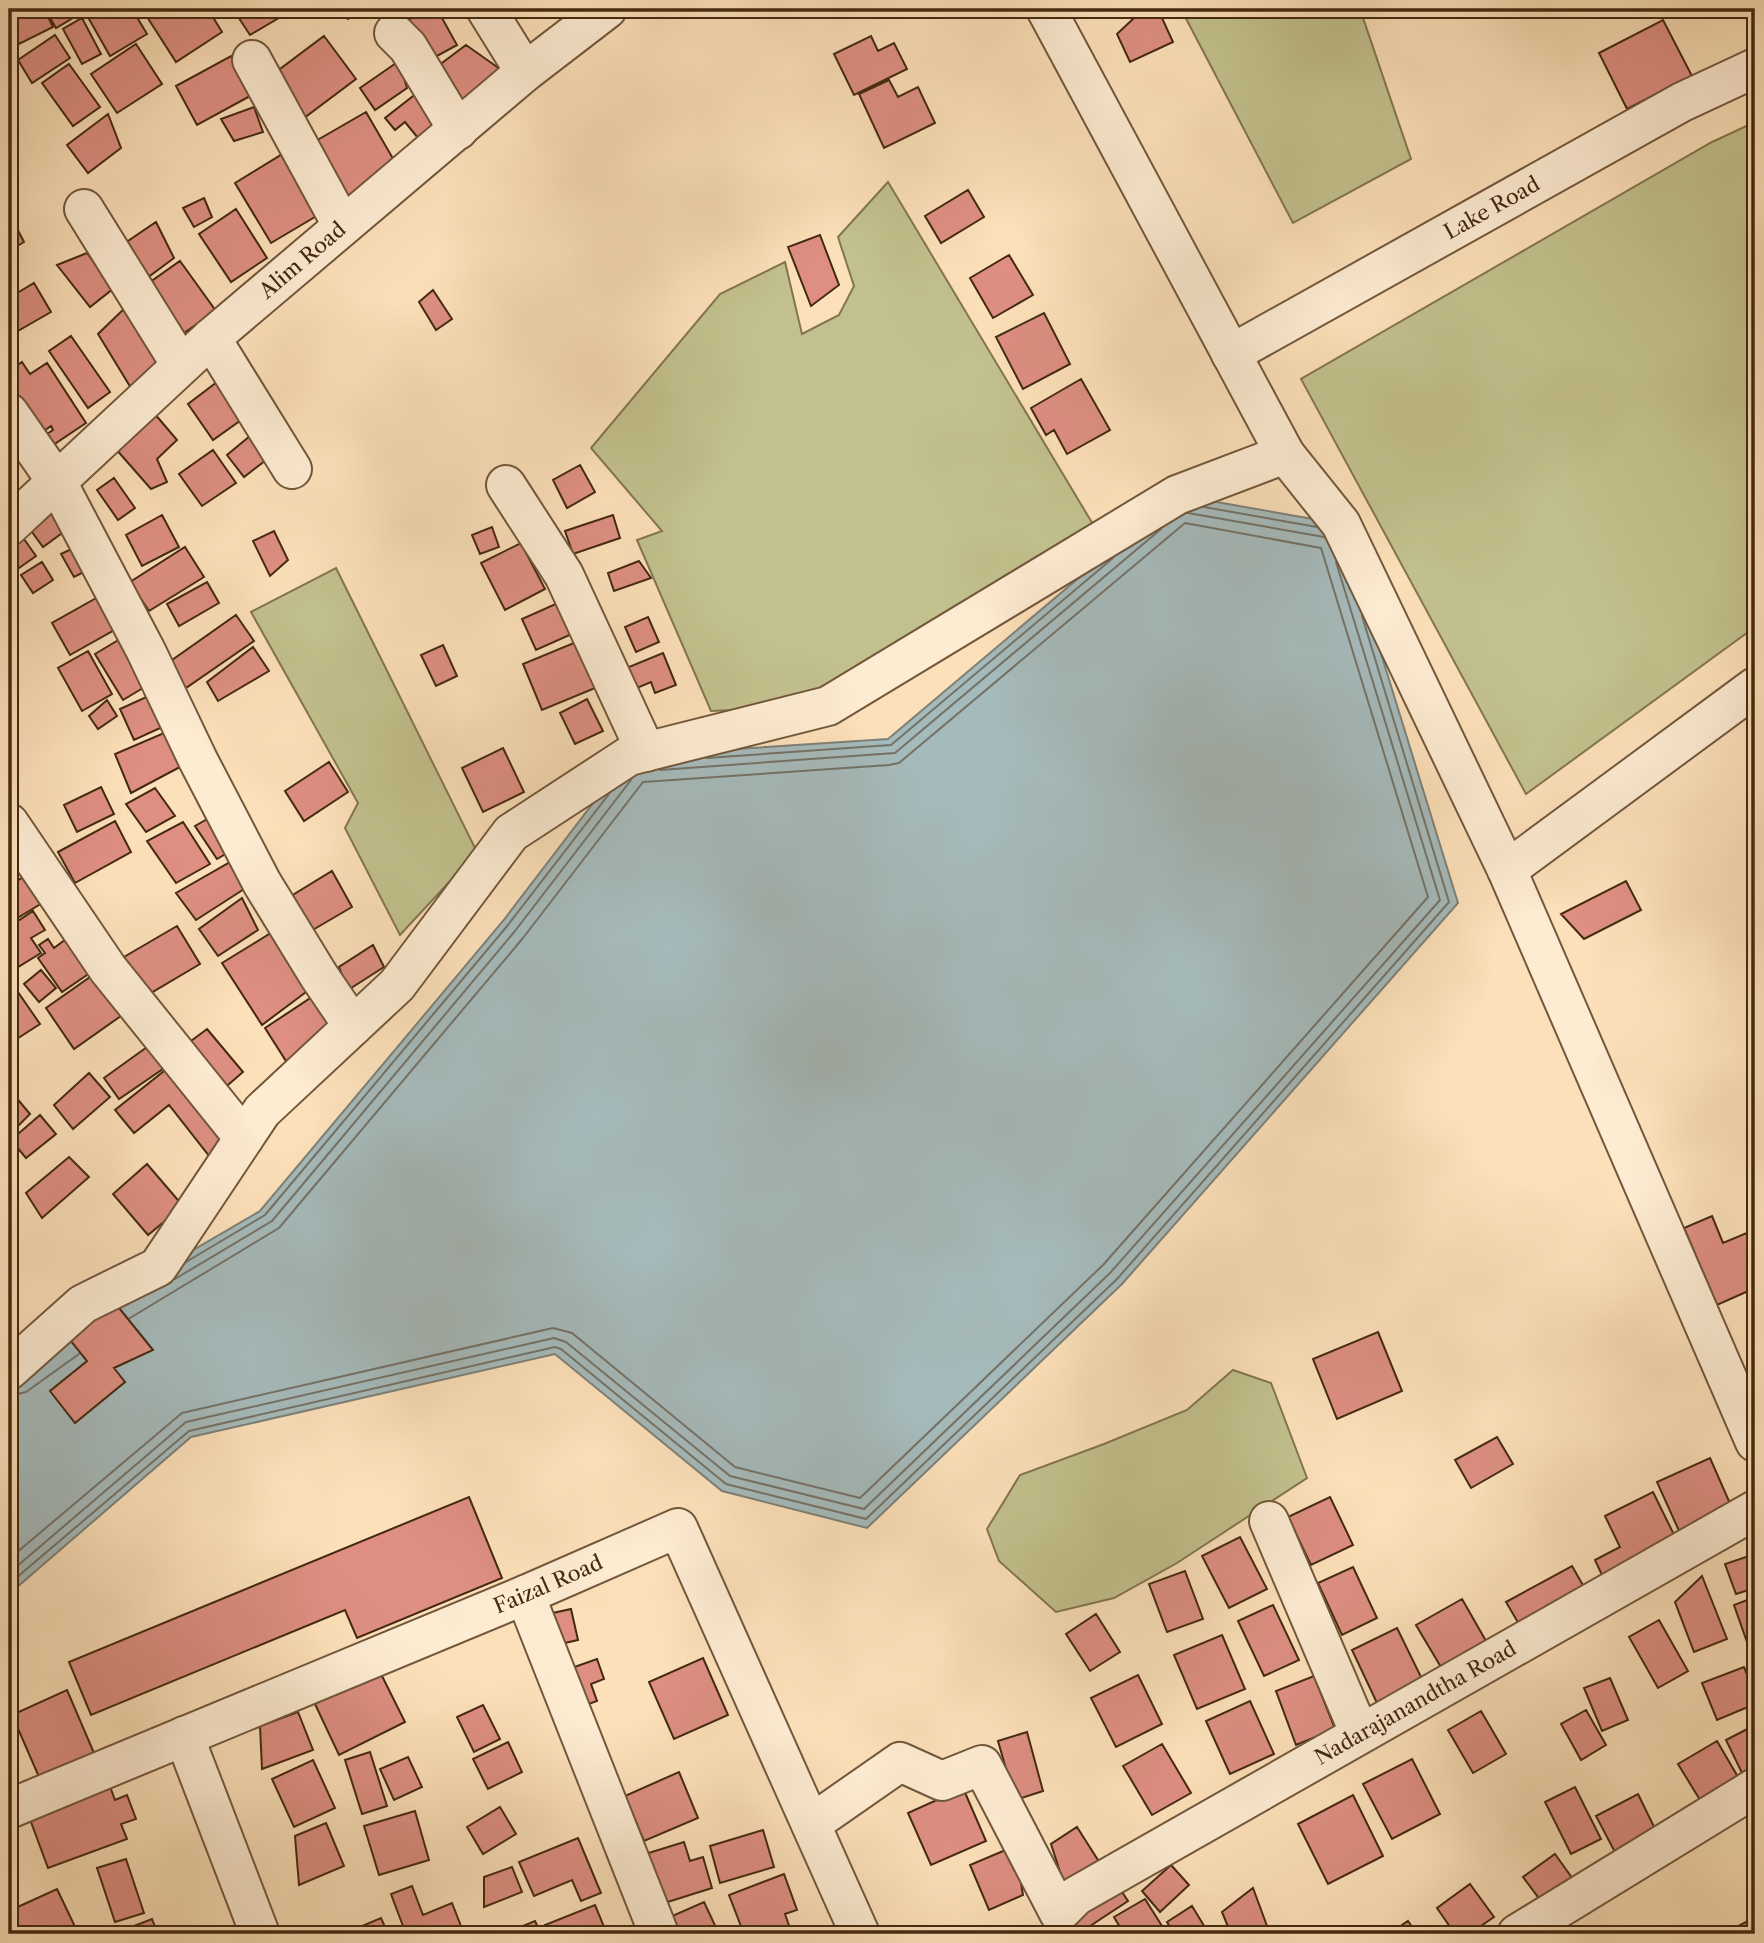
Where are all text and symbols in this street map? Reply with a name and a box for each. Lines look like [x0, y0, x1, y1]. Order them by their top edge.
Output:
street label: Lake Road [1440, 171, 1544, 244]
street label: Alim Road [253, 216, 351, 304]
street label: Faizal Road [490, 1550, 606, 1619]
street label: Nadarajanandtha Road [1310, 1635, 1521, 1770]

